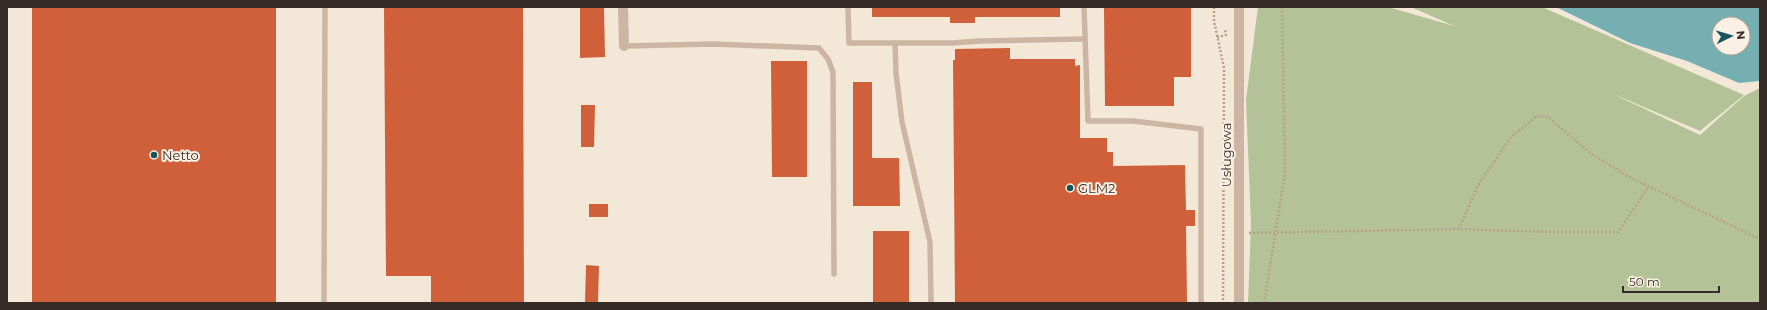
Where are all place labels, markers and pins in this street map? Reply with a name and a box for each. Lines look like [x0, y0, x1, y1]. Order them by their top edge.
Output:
place label: Netto [162, 147, 199, 163]
marker: Netto [149, 150, 159, 160]
place label: GLM2 [1078, 180, 1116, 196]
marker: GLM2 [1065, 183, 1075, 193]

